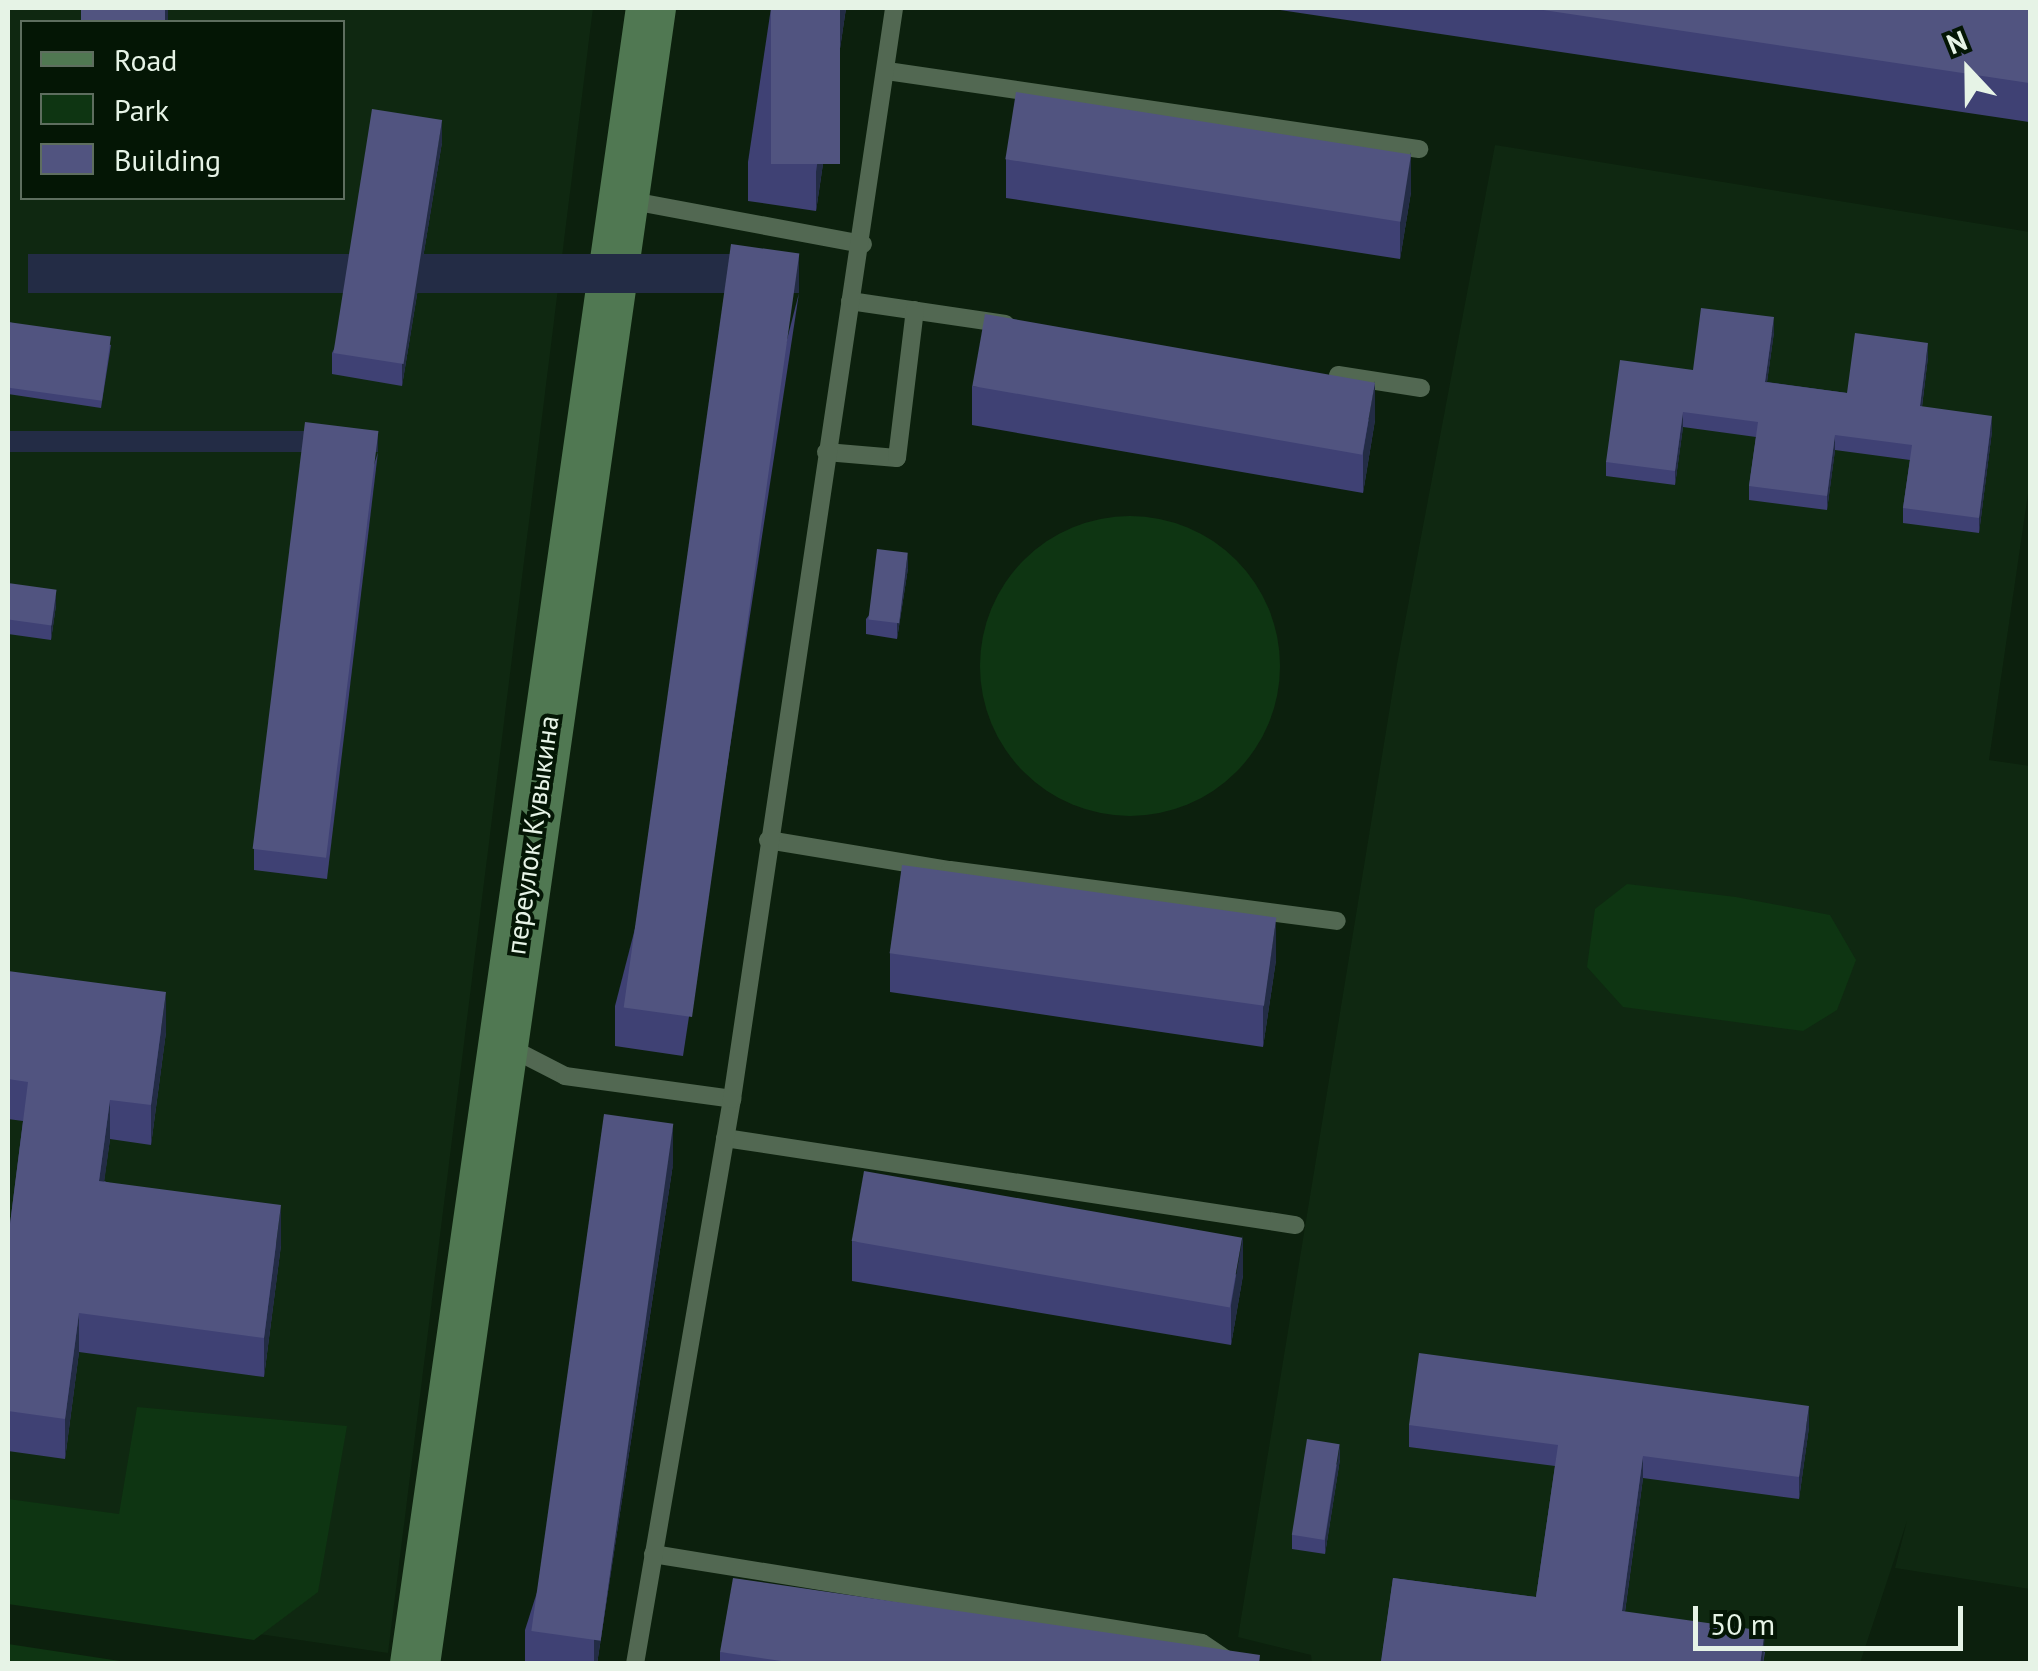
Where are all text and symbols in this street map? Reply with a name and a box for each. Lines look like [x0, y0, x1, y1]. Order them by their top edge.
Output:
legend [20, 20, 345, 200]
north arrow [1918, 20, 2018, 120]
text: N [1941, 21, 1972, 62]
text: Road [114, 40, 178, 79]
text: Park [114, 90, 169, 129]
text: Building [114, 140, 221, 179]
street label: переулок Кувыкина [499, 713, 565, 957]
scale bar [1698, 1586, 1968, 1648]
text: 50 m [1710, 1604, 1775, 1643]

